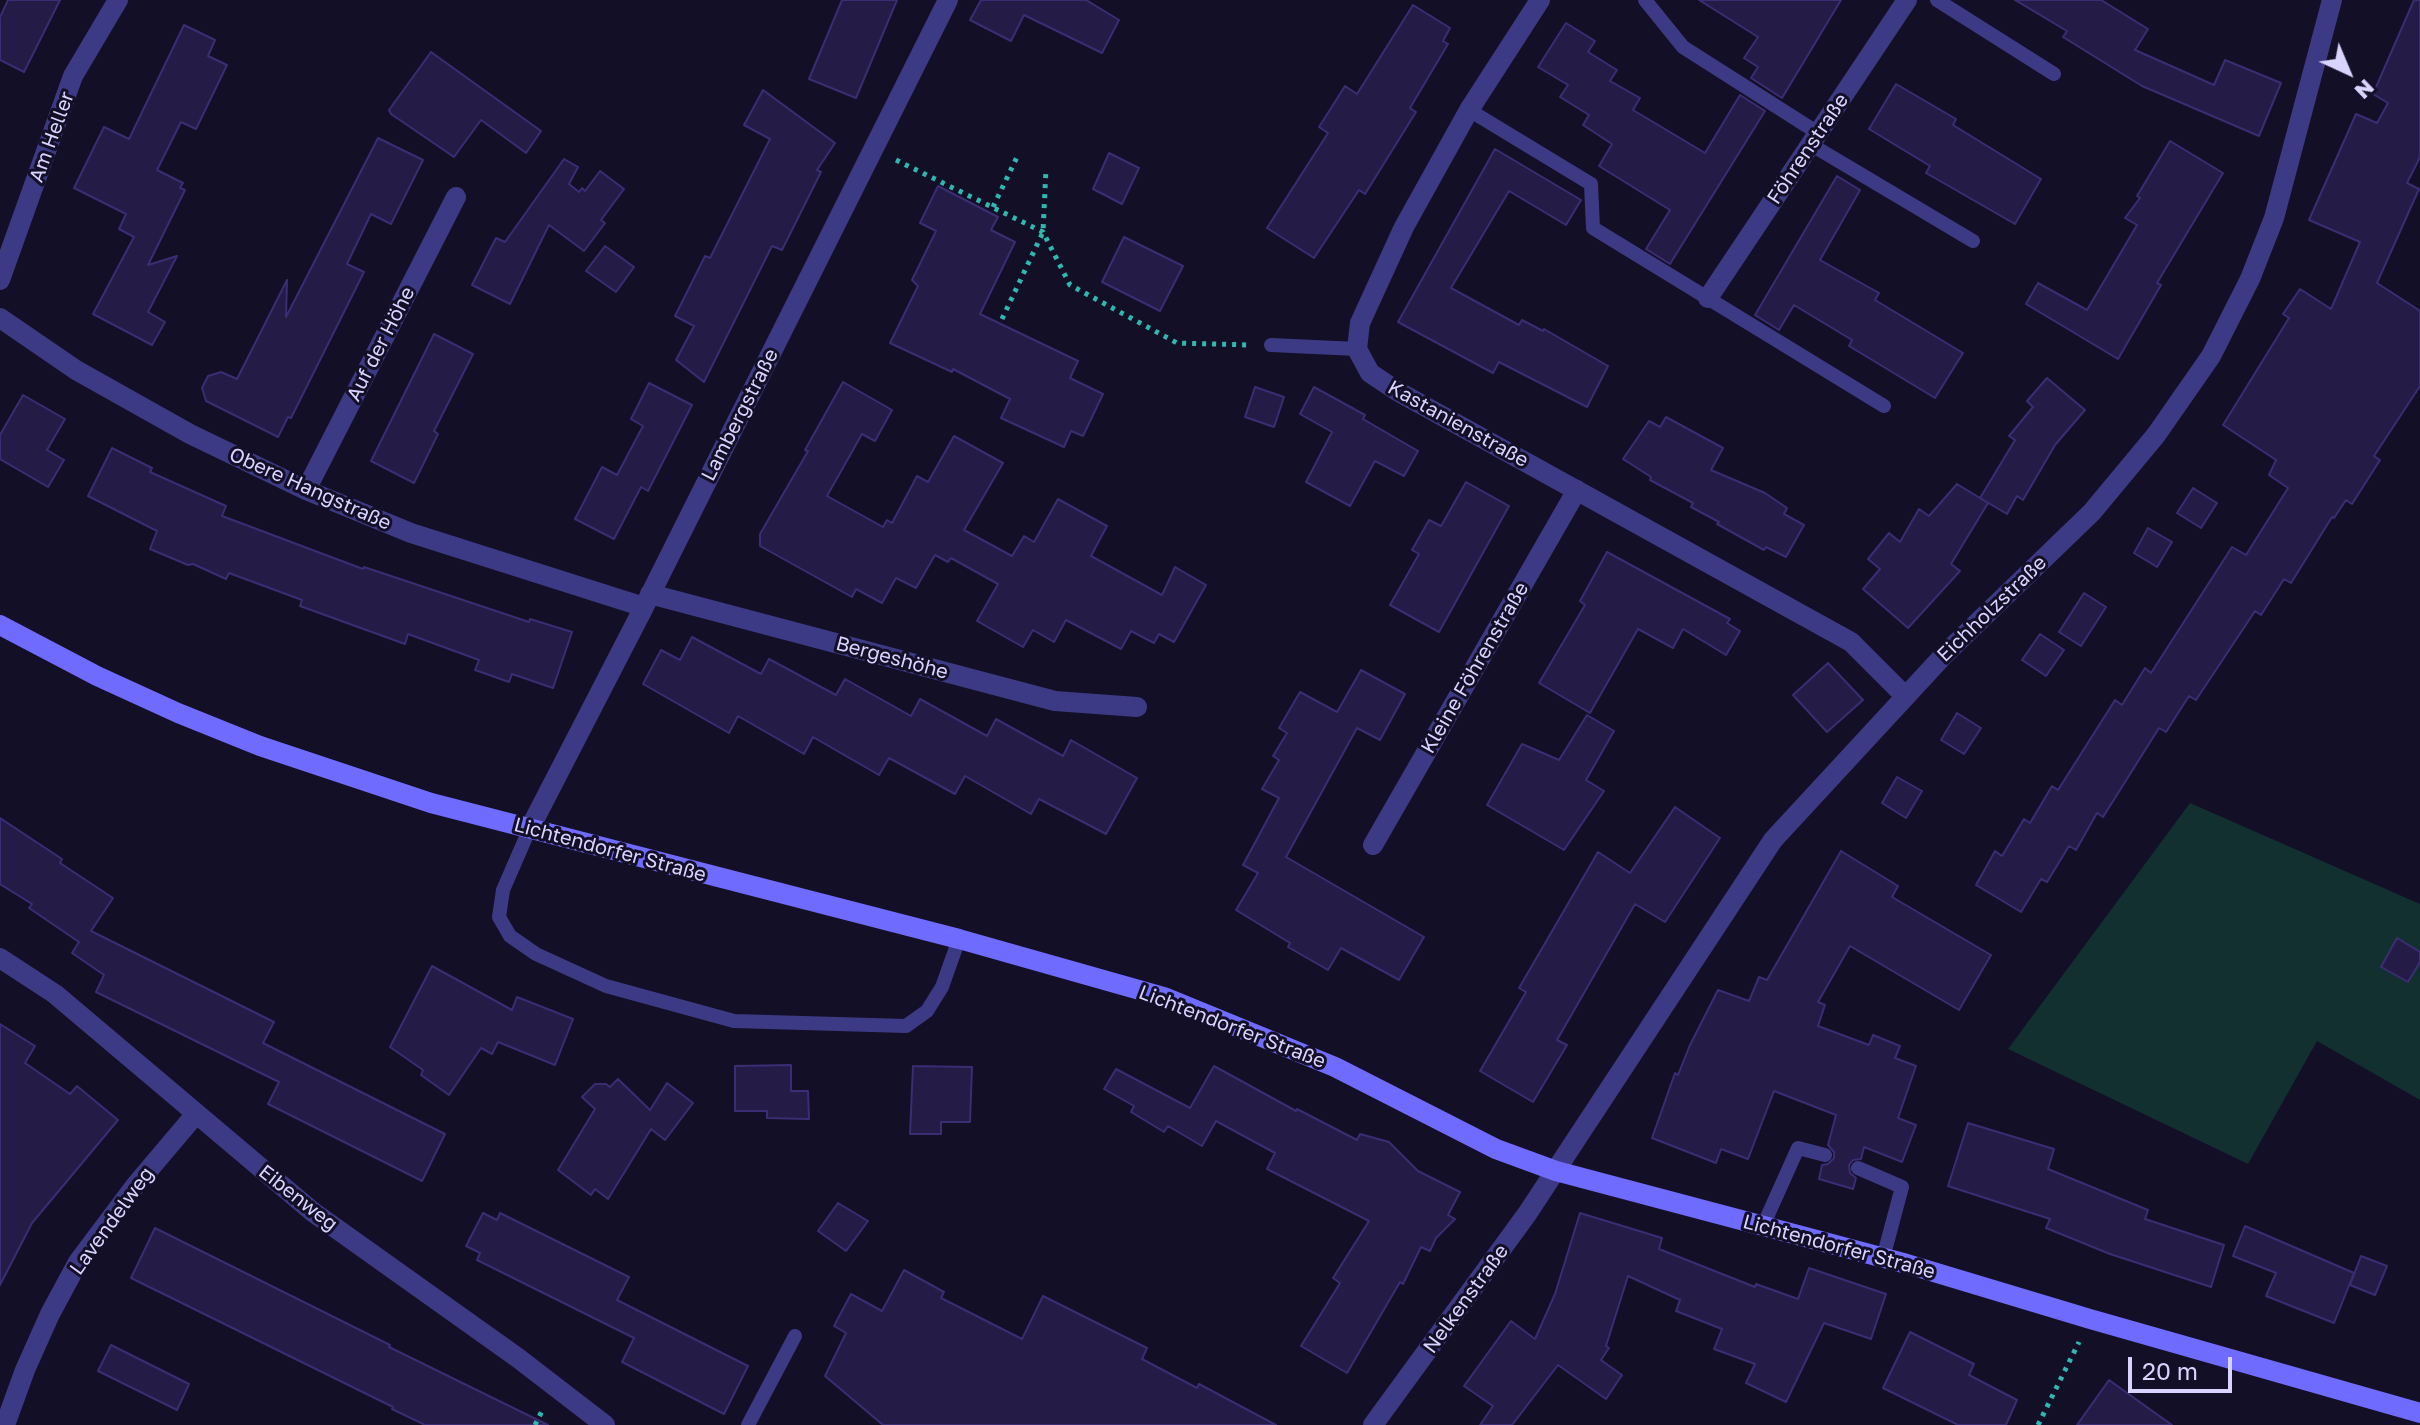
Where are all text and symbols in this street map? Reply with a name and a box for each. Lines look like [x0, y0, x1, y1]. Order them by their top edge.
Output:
north arrow [2308, 32, 2388, 112]
text: N [2350, 74, 2380, 105]
street label: Am Heller [24, 88, 80, 186]
street label: Föhrenstraße [1762, 89, 1854, 209]
street label: Auf der Höhe [342, 283, 420, 405]
street label: Lambergstraße [696, 345, 784, 485]
street label: Kastanienstraße [1383, 375, 1533, 473]
street label: Obere Hangstraße [225, 443, 395, 535]
street label: Eichholzstraße [1932, 551, 2052, 667]
street label: Kleine Föhrenstraße [1416, 578, 1534, 758]
street label: Bergeshöhe [833, 631, 951, 685]
street label: Lichtendorfer Straße [511, 813, 709, 887]
street label: Lichtendorfer Straße [1135, 980, 1329, 1074]
street label: Eibenweg [254, 1160, 342, 1236]
street label: Lavendelweg [65, 1162, 159, 1280]
street label: Lichtendorfer Straße [1740, 1210, 1938, 1284]
street label: Nelkenstraße [1418, 1240, 1514, 1358]
scale bar [2132, 1341, 2236, 1391]
text: 20 m [2142, 1356, 2198, 1385]

